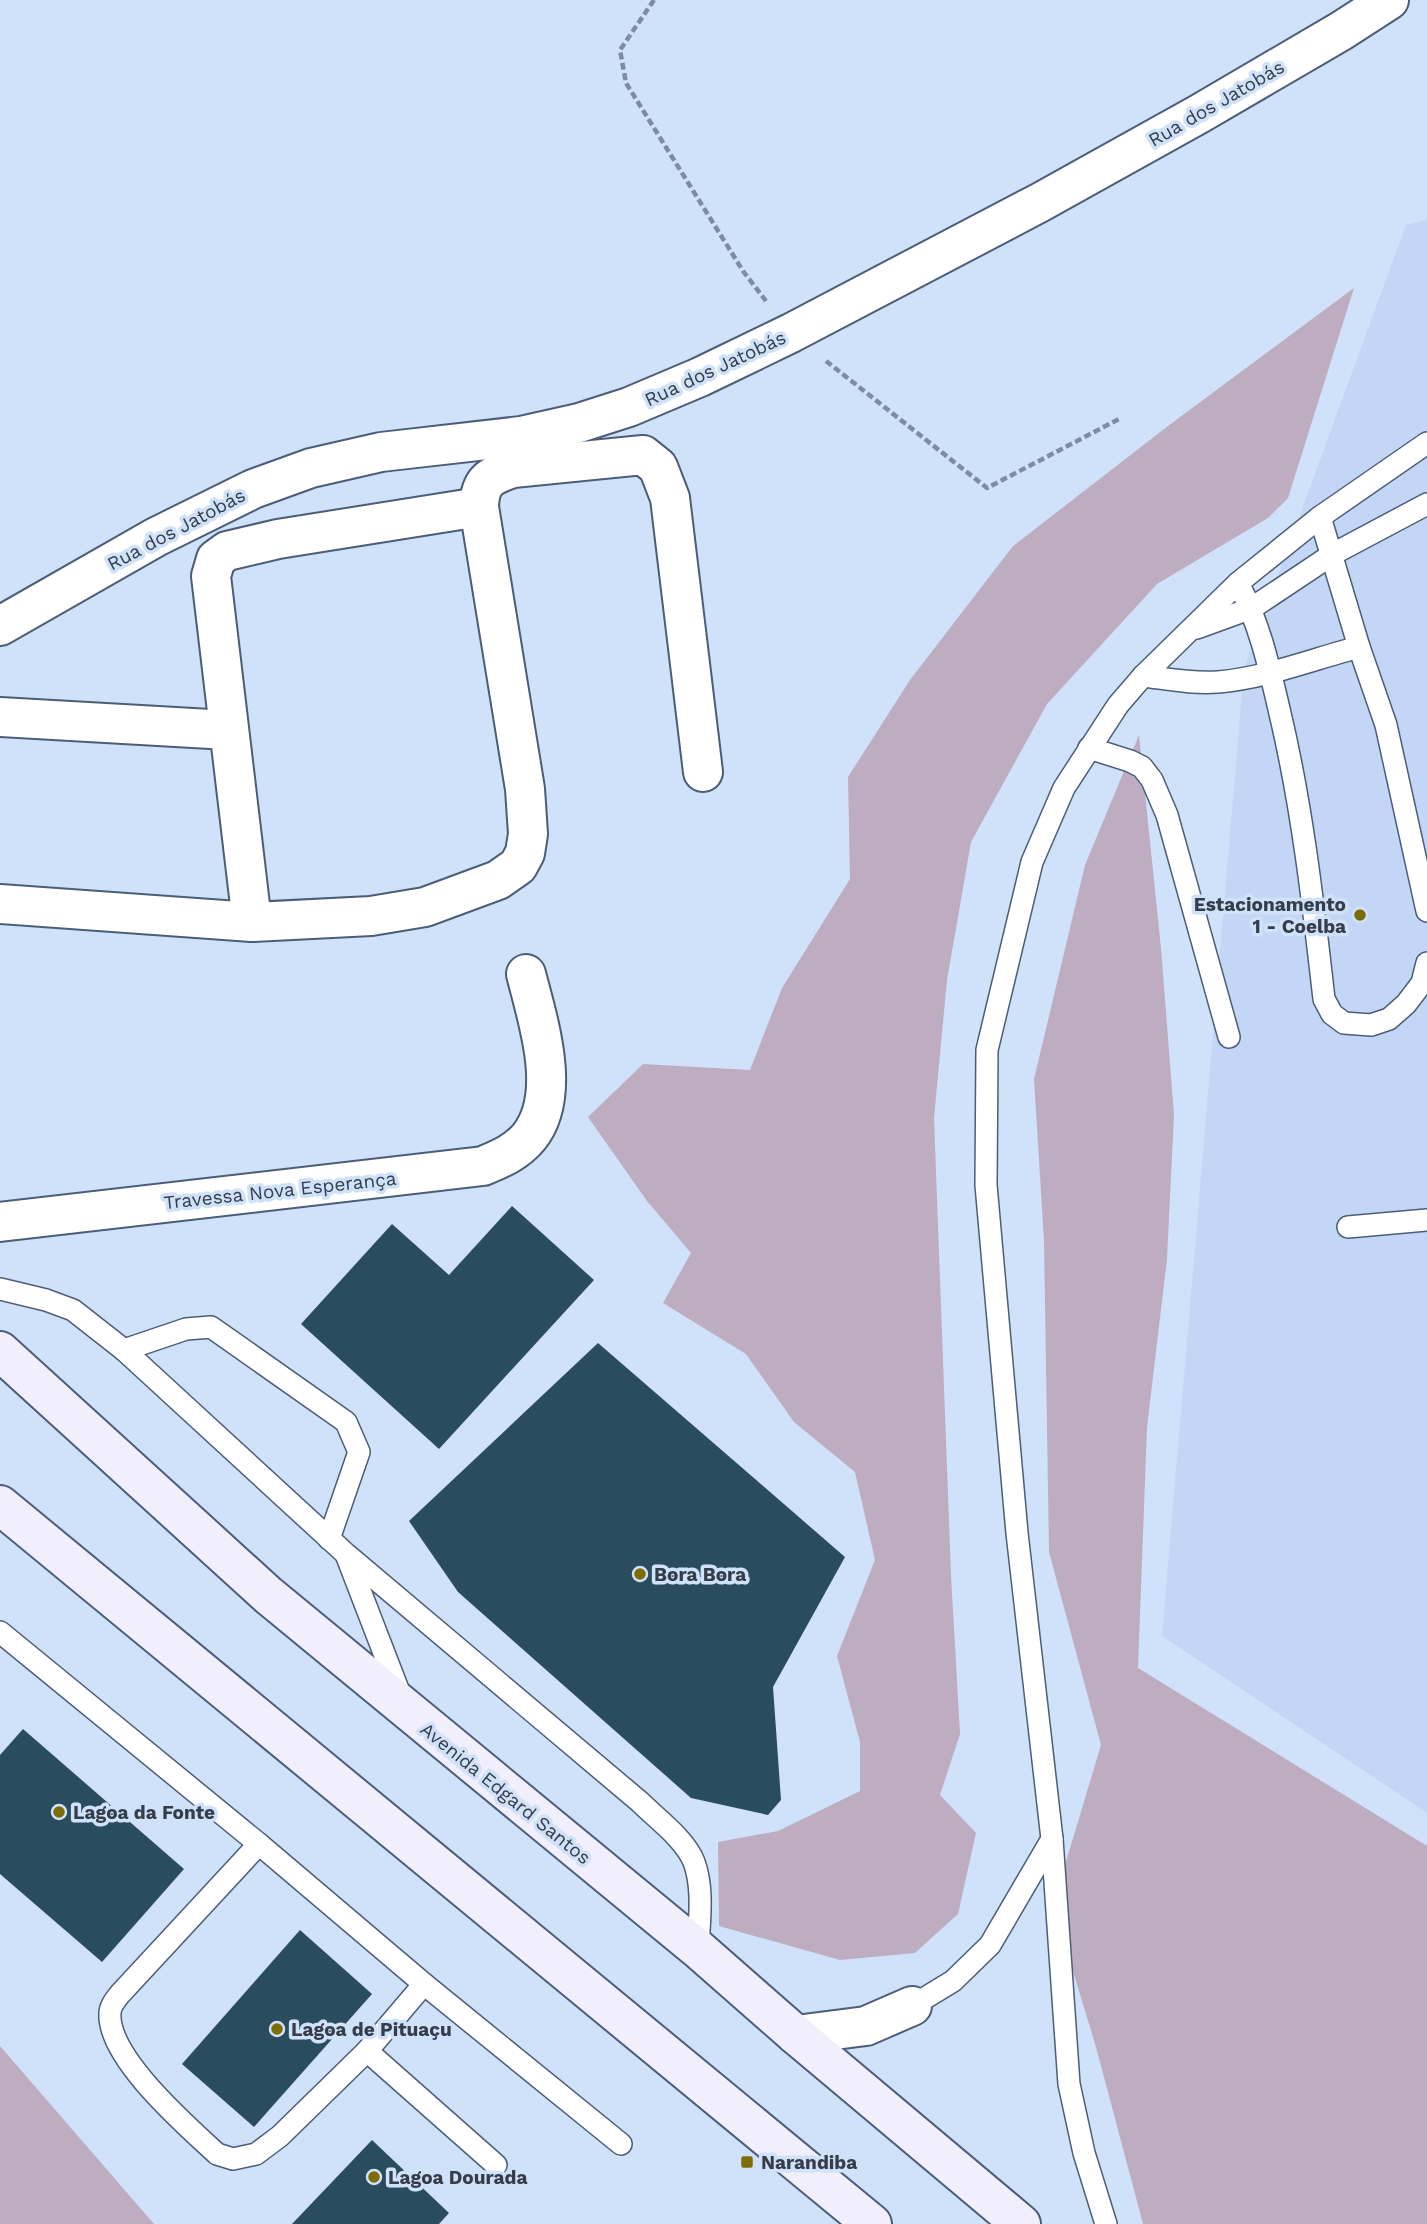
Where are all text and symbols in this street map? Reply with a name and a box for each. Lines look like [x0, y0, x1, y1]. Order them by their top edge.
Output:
street label: Rua dos Jatobás [1144, 55, 1288, 152]
street label: Rua dos Jatobás [641, 326, 789, 411]
street label: Rua dos Jatobás [103, 483, 249, 576]
place label: Estacionamento 1 - Coelba [1194, 893, 1346, 938]
marker: Estacionamento 1 - Coelba [1352, 907, 1368, 923]
street label: Travessa Nova Esperança [163, 1167, 398, 1214]
place label: Bora Bora [654, 1563, 746, 1586]
marker: Bora Bora [632, 1566, 648, 1582]
street label: Avenida Edgard Santos [416, 1718, 595, 1869]
place label: Lagoa da Fonte [73, 1801, 215, 1824]
marker: Lagoa da Fonte [51, 1804, 67, 1820]
place label: Lagoa de Pituaçu [291, 2018, 452, 2041]
marker: Lagoa de Pituaçu [269, 2021, 285, 2037]
place label: Narandiba [761, 2151, 857, 2174]
marker: Narandiba [739, 2154, 755, 2170]
place label: Lagoa Dourada [388, 2166, 527, 2189]
marker: Lagoa Dourada [366, 2169, 382, 2185]

